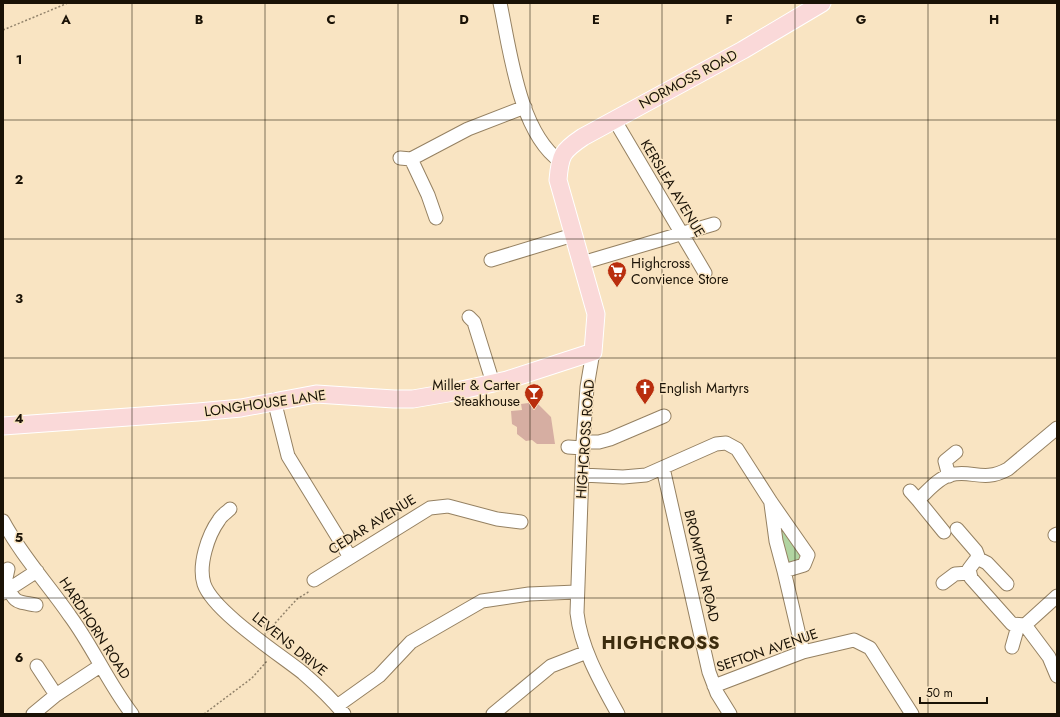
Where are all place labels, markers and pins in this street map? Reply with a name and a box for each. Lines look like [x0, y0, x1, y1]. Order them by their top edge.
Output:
place label: Highcross Convience Store [631, 253, 728, 289]
supermarket icon: Highcross Convience Store [606, 260, 628, 288]
place label: Miller & Carter Steakhouse [432, 375, 520, 411]
church icon: English Martyrs [634, 377, 656, 405]
place label: English Martyrs [659, 378, 749, 398]
bar icon: Miller & Carter Steakhouse [523, 382, 545, 410]

